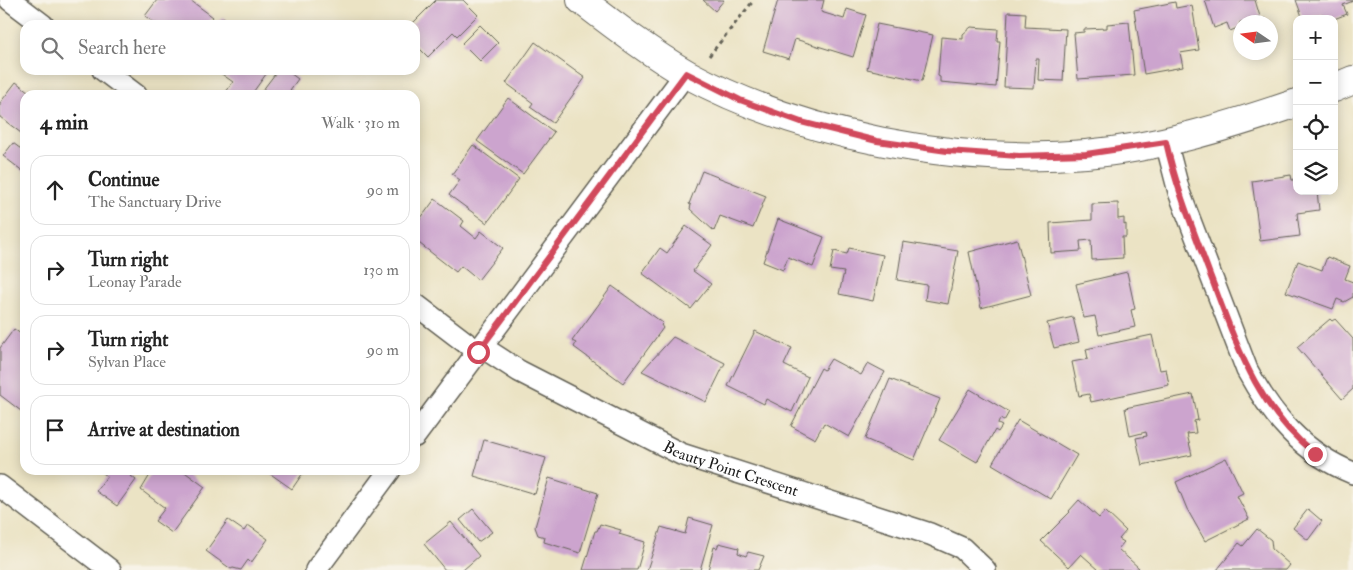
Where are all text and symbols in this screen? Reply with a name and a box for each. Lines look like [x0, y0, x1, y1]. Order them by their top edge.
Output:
north arrow [1233, 15, 1278, 60]
map controls [1293, 15, 1338, 195]
button: + [1293, 15, 1338, 60]
search box [20, 20, 420, 75]
icon: search [38, 34, 66, 62]
text: Search here [78, 36, 166, 60]
button: − [1293, 60, 1338, 105]
button: locate [1293, 105, 1338, 150]
text: 4 min [40, 109, 88, 136]
text: Walk · 310 m [321, 113, 400, 133]
button: layers [1293, 150, 1338, 195]
text: Continue [88, 168, 159, 192]
icon: ahead [41, 176, 69, 204]
text: 90 m [367, 180, 399, 200]
text: The Sanctuary Drive [88, 192, 222, 212]
text: Turn right [88, 248, 168, 272]
icon: right [41, 256, 69, 284]
text: 130 m [363, 260, 399, 280]
text: Leonay Parade [88, 272, 182, 292]
text: Turn right [88, 328, 168, 352]
icon: right [41, 336, 69, 364]
text: 90 m [367, 340, 399, 360]
route start [467, 341, 490, 364]
text: Sylvan Place [88, 352, 166, 372]
icon: arrive [41, 416, 69, 444]
text: Arrive at destination [88, 418, 240, 442]
street label: Beauty Point Crescent [660, 437, 801, 501]
route end [1304, 443, 1327, 466]

